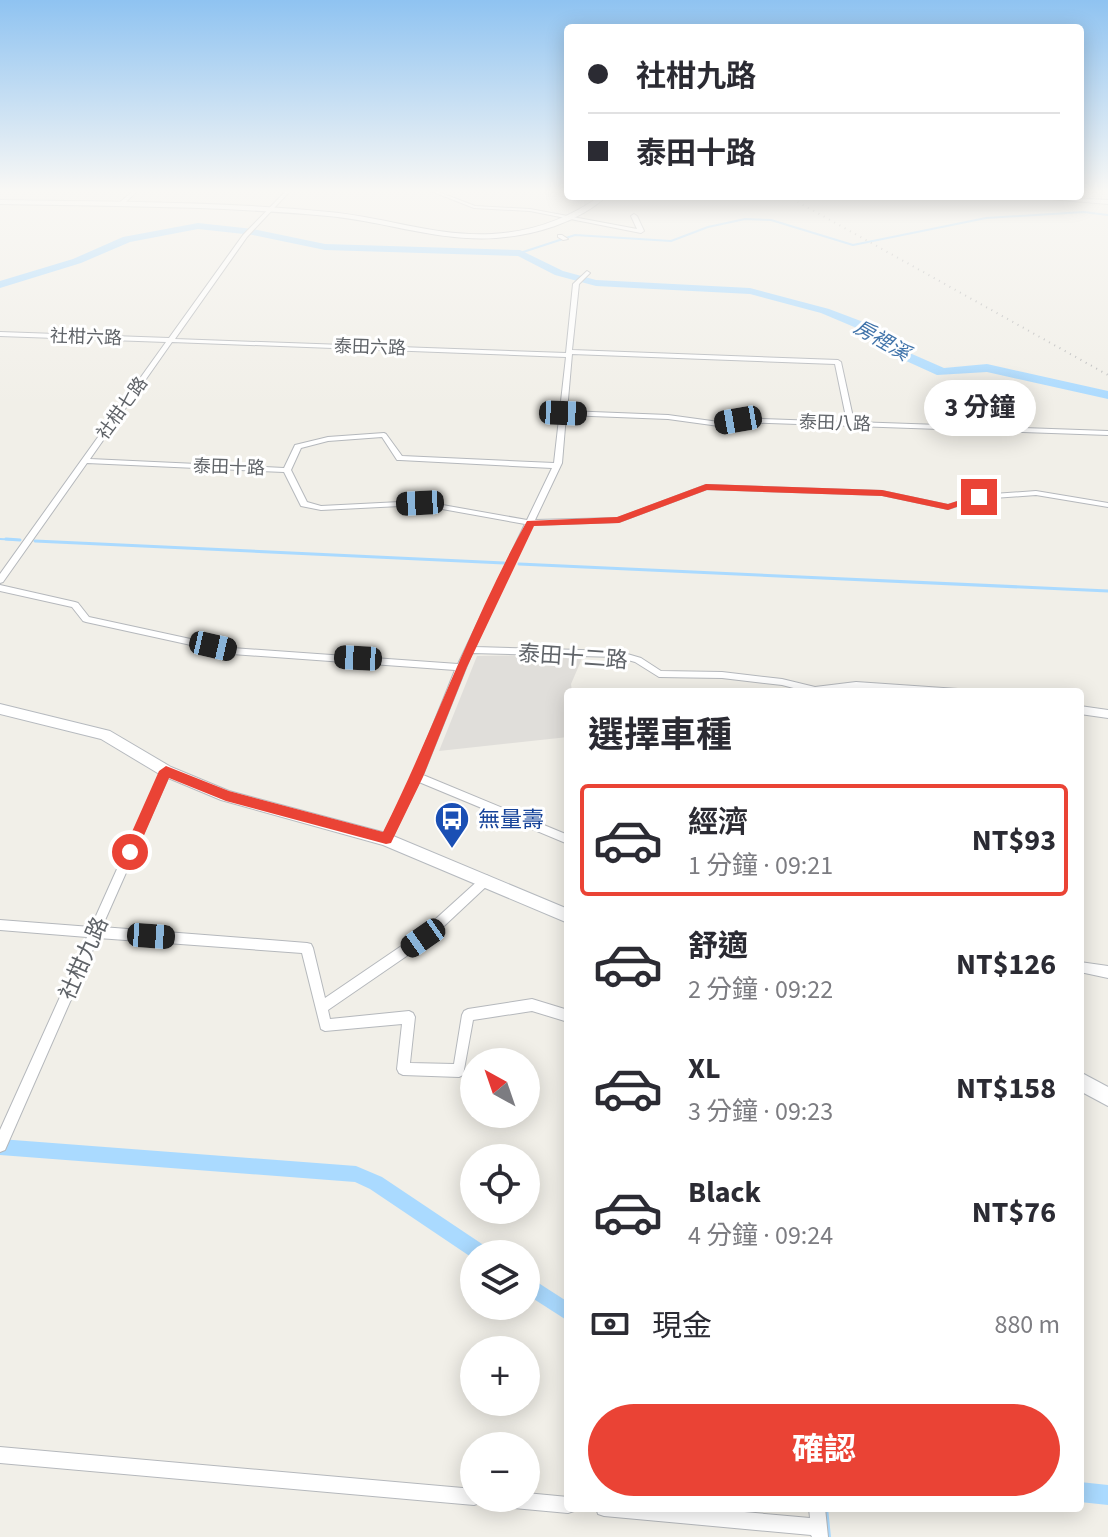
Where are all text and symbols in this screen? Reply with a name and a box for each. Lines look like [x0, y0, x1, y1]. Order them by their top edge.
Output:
text: 社柑九路 [636, 55, 756, 98]
text: 泰田十路 [636, 132, 756, 175]
water label: 房裡溪 [849, 314, 917, 369]
street label: 社柑六路 [50, 324, 122, 351]
street label: 泰田六路 [334, 334, 406, 361]
street label: 社柑七路 [91, 372, 154, 445]
callout: 3 分鐘 [923, 381, 1035, 437]
text: 3 分鐘 [945, 389, 1015, 426]
car [539, 400, 587, 426]
car [712, 404, 764, 436]
street label: 泰田八路 [799, 410, 871, 437]
street label: 泰田十路 [193, 454, 265, 481]
route end [961, 479, 997, 515]
car [395, 490, 445, 516]
car [187, 629, 239, 663]
street label: 泰田十二路 [517, 637, 629, 677]
car [333, 645, 383, 671]
text: 選擇車種 [588, 710, 732, 761]
bus stop icon: 無量壽 [433, 800, 471, 850]
text: 經濟 [688, 801, 748, 844]
place label: 無量壽 [478, 804, 544, 836]
icon: car [592, 804, 664, 876]
text: NT$93 [972, 819, 1056, 862]
route start [112, 834, 148, 870]
text: 1 分鐘 · 09:21 [688, 847, 833, 884]
street label: 社柑九路 [51, 912, 116, 1005]
car [396, 914, 450, 962]
car [126, 922, 176, 950]
text: 舒適 [688, 925, 748, 968]
icon: car [592, 928, 664, 1000]
text: NT$126 [956, 943, 1056, 986]
text: 2 分鐘 · 09:22 [688, 971, 833, 1008]
text: XL [688, 1047, 721, 1090]
north arrow [460, 1048, 540, 1128]
map controls [460, 1048, 540, 1512]
icon: car [592, 1052, 664, 1124]
text: NT$158 [956, 1067, 1056, 1110]
text: 3 分鐘 · 09:23 [688, 1093, 833, 1130]
button: locate [460, 1144, 540, 1224]
text: Black [688, 1171, 761, 1214]
icon: car [592, 1176, 664, 1248]
text: NT$76 [972, 1191, 1056, 1234]
text: 4 分鐘 · 09:24 [688, 1217, 833, 1254]
button: layers [460, 1240, 540, 1320]
icon: cash [588, 1302, 632, 1346]
text: 現金 [652, 1305, 712, 1348]
text: 880 m [994, 1306, 1060, 1343]
button: + [460, 1336, 540, 1416]
button: 確認 [588, 1404, 1060, 1496]
button: − [460, 1432, 540, 1512]

